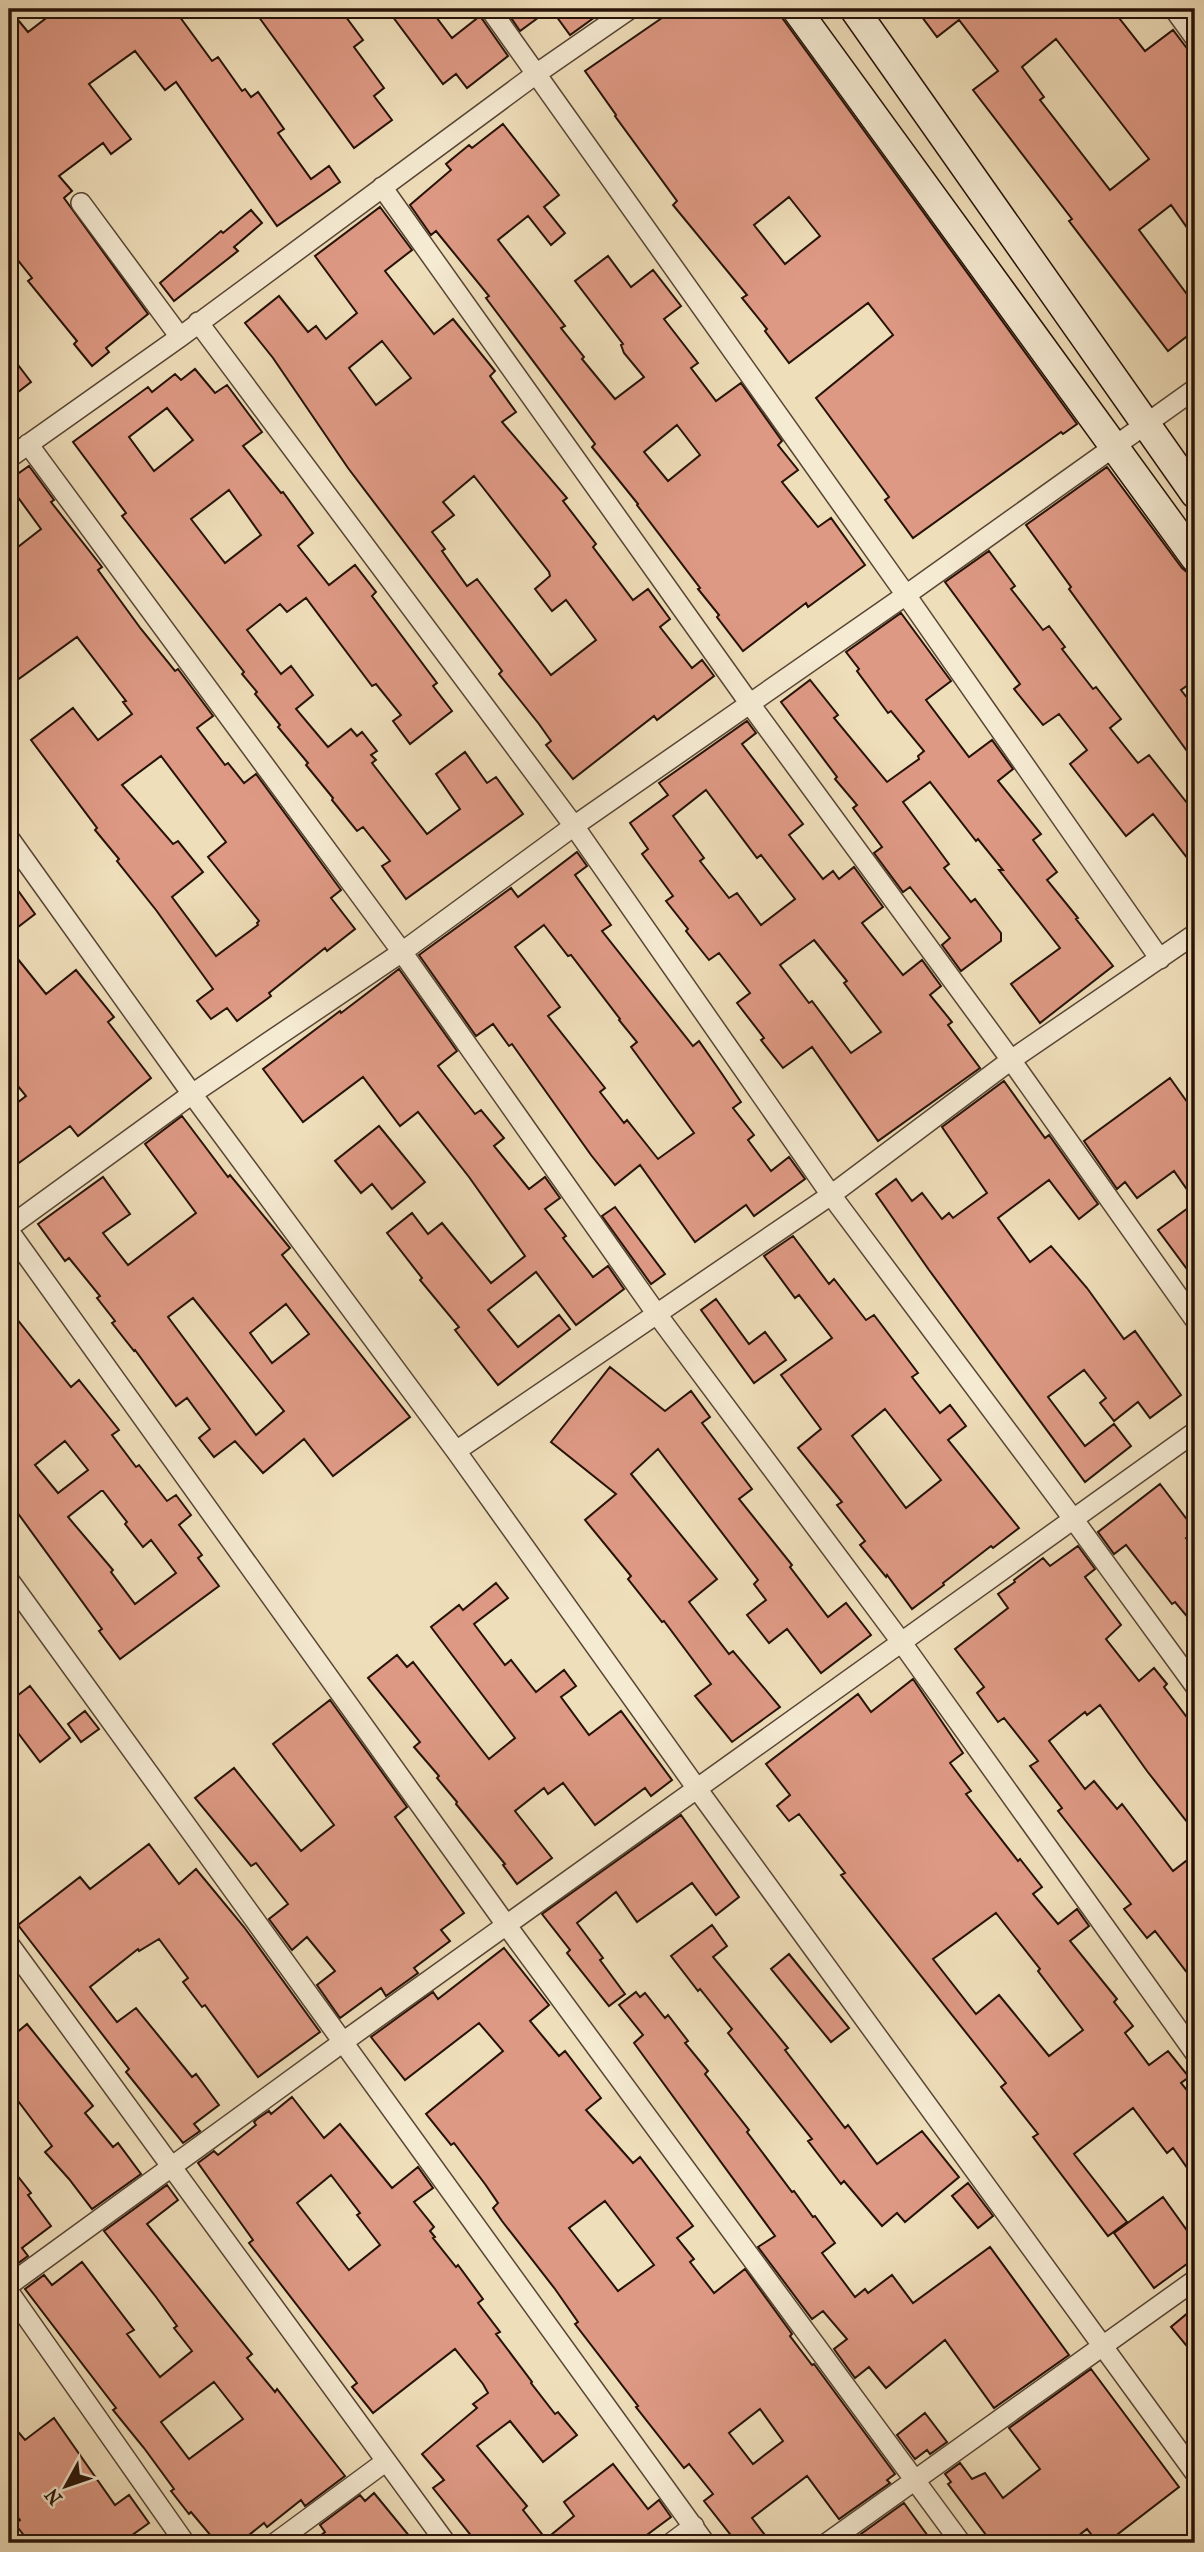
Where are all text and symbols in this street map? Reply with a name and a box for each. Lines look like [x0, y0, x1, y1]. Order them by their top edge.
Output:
north arrow [32, 2450, 102, 2520]
text: N [40, 2483, 67, 2509]

